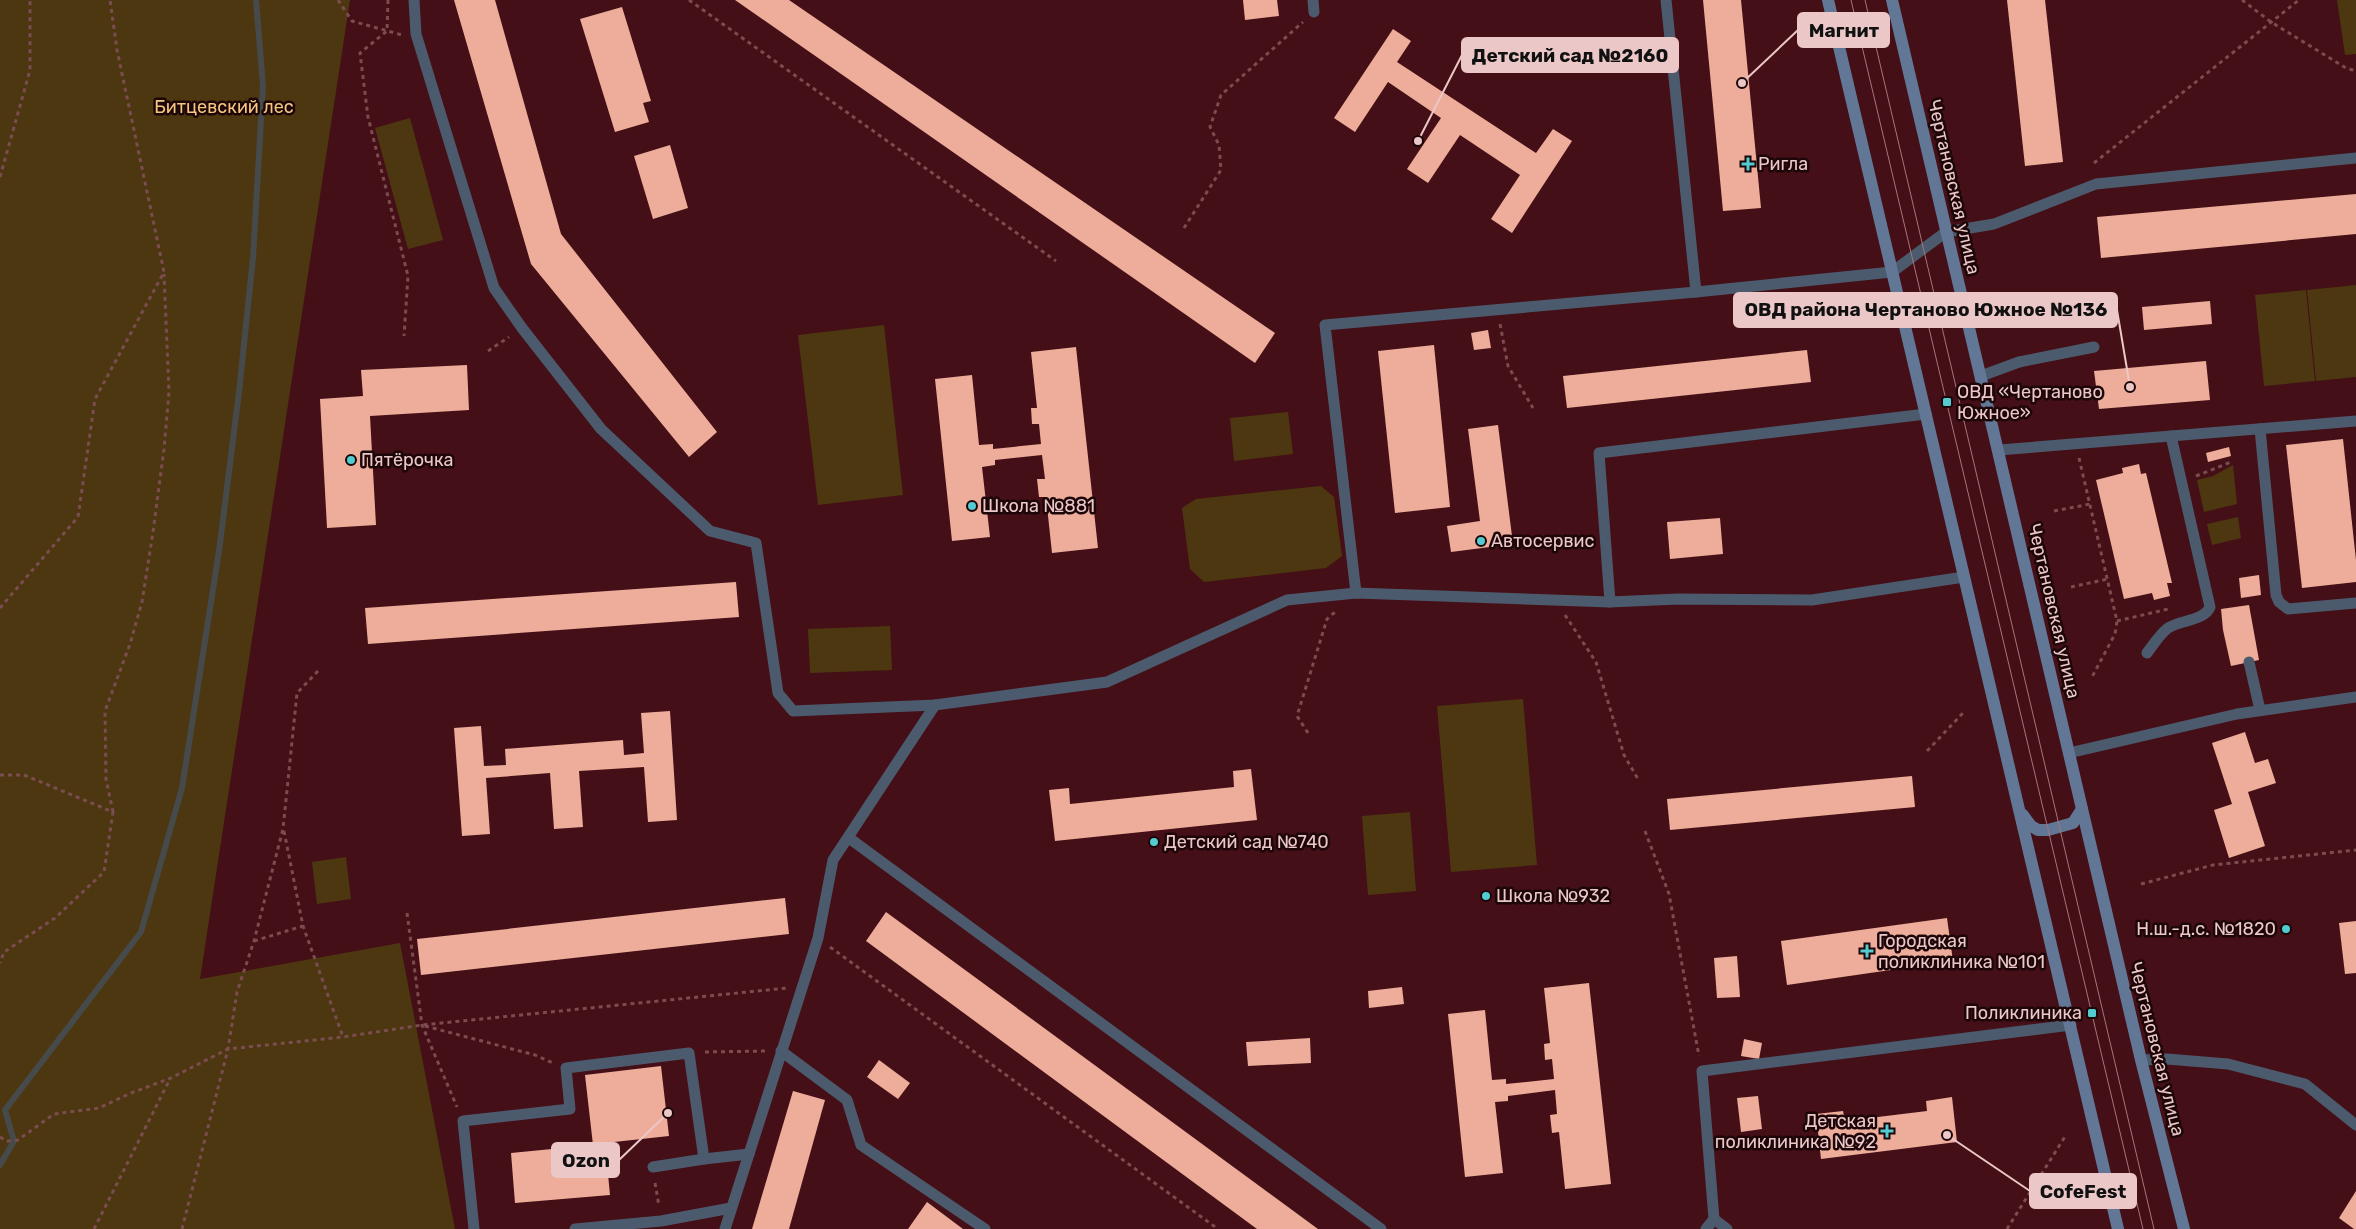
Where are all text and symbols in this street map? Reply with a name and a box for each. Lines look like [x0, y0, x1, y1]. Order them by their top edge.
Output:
callout: Магнит [1798, 13, 1889, 47]
text: Магнит [1809, 19, 1880, 42]
callout: Детский сад №2160 [1462, 38, 1678, 72]
text: Детский сад №2160 [1472, 44, 1668, 67]
park label: Битцевский лес [154, 96, 294, 118]
street label: Чертановская улица [1923, 97, 1985, 277]
place label: Ригла [1758, 153, 1808, 175]
marker: Ригла [1742, 158, 1754, 170]
callout: ОВД района Чертаново Южное №136 [1734, 293, 2117, 327]
text: ОВД района Чертаново Южное №136 [1745, 298, 2107, 321]
place label: ОВД «Чертаново Южное» [1957, 381, 2103, 424]
marker: ОВД «Чертаново Южное» [1941, 396, 1953, 408]
place label: Пятёрочка [361, 449, 454, 471]
marker: Пятёрочка [345, 454, 357, 466]
place label: Школа №881 [982, 495, 1095, 517]
marker: Школа №881 [966, 500, 978, 512]
street label: Чертановская улица [2023, 521, 2085, 701]
place label: Автосервис [1491, 530, 1595, 552]
marker: Автосервис [1475, 535, 1487, 547]
place label: Детский сад №740 [1164, 831, 1329, 853]
marker: Детский сад №740 [1148, 836, 1160, 848]
place label: Школа №932 [1496, 885, 1610, 907]
marker: Школа №932 [1480, 890, 1492, 902]
place label: Н.ш.-д.с. №1820 [2136, 918, 2276, 940]
marker: Н.ш.-д.с. №1820 [2280, 923, 2292, 935]
place label: Городская поликлиника №101 [1878, 930, 2045, 973]
marker: Городская поликлиника №101 [1860, 944, 1874, 958]
street label: Чертановская улица [2125, 960, 2189, 1138]
place label: Поликлиника [1965, 1002, 2082, 1024]
marker: Поликлиника [2086, 1007, 2098, 1019]
place label: Детская поликлиника №92 [1715, 1110, 1876, 1153]
marker: Детская поликлиника №92 [1880, 1124, 1894, 1138]
callout: Ozon [552, 1143, 619, 1177]
text: Ozon [562, 1149, 610, 1172]
callout: CofeFest [2030, 1174, 2136, 1208]
text: CofeFest [2040, 1180, 2126, 1203]

